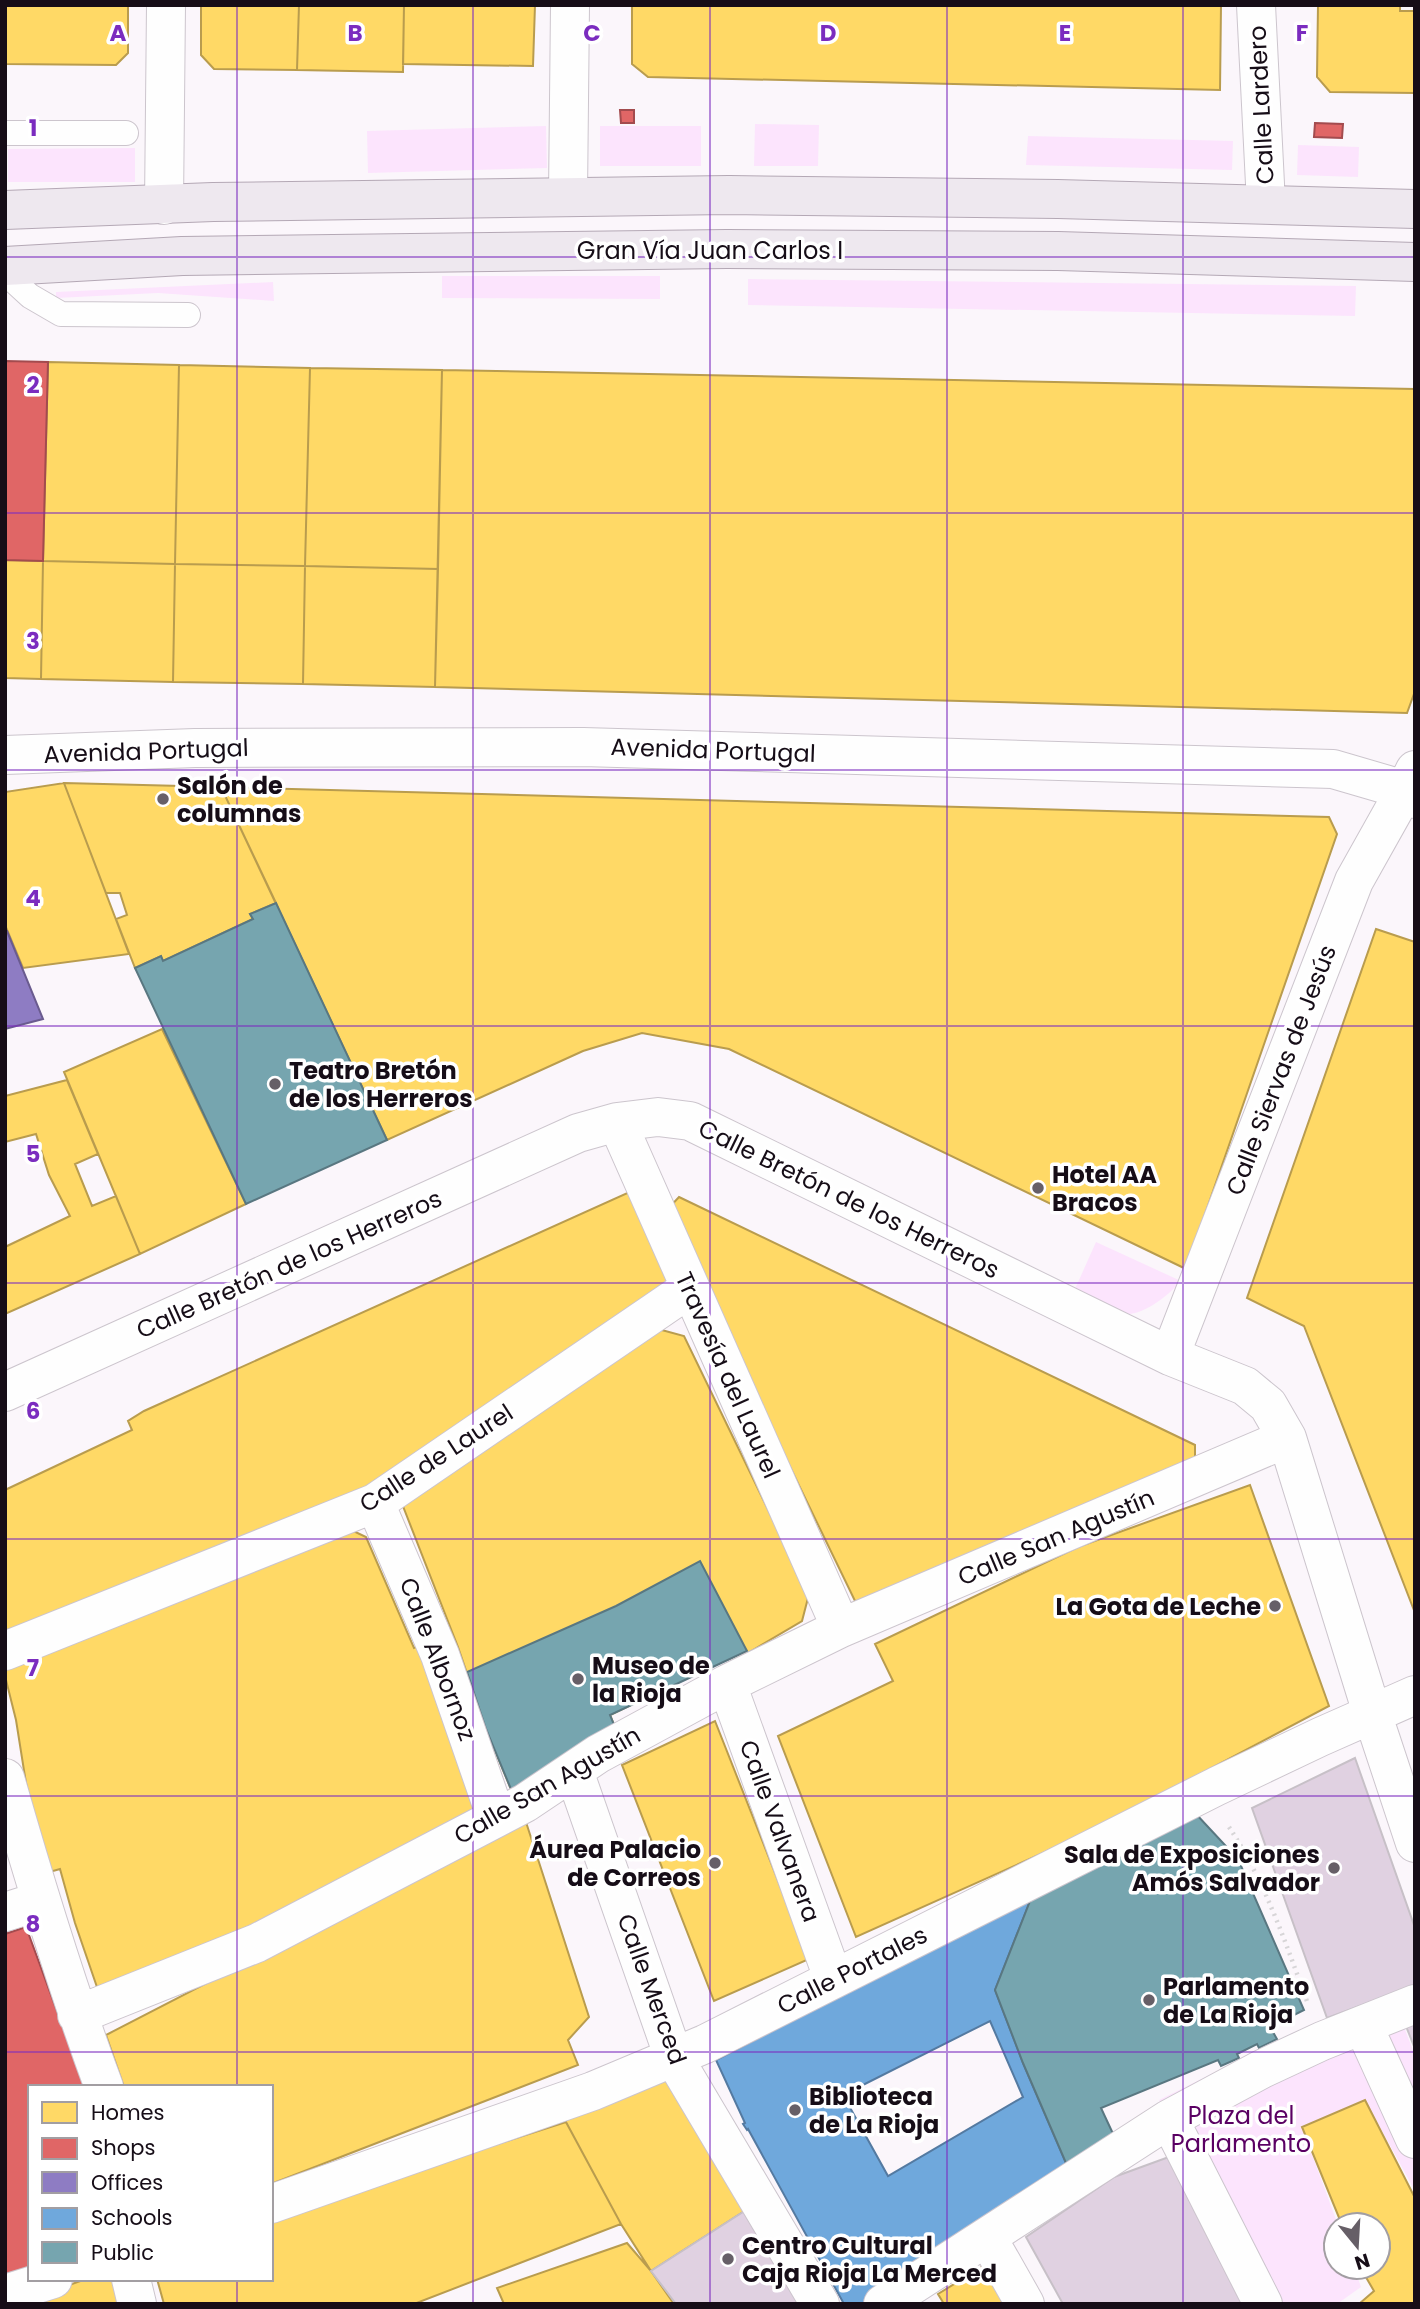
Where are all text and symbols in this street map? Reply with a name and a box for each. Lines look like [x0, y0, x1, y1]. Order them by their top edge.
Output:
text: A [110, 17, 127, 49]
text: B [347, 17, 363, 49]
text: C [583, 17, 601, 49]
text: D [820, 17, 836, 49]
text: E [1059, 17, 1071, 49]
text: F [1296, 17, 1308, 49]
street label: Calle Lardero [1240, 25, 1282, 185]
text: 1 [29, 112, 37, 144]
street label: Gran Vía Juan Carlos I [577, 234, 843, 267]
text: 2 [26, 369, 40, 401]
text: 3 [26, 625, 40, 657]
street label: Avenida Portugal [610, 730, 816, 770]
street label: Avenida Portugal [43, 731, 249, 771]
place label: Salón de columnas [177, 769, 301, 830]
marker: Salón de columnas [155, 791, 171, 807]
text: 4 [25, 882, 41, 914]
street label: Calle Siervas de Jesús [1218, 940, 1344, 1200]
place label: Teatro Bretón de los Herreros [289, 1054, 473, 1115]
marker: Teatro Bretón de los Herreros [267, 1076, 283, 1092]
street label: Calle Bretón de los Herreros [693, 1112, 1005, 1286]
text: 5 [26, 1138, 40, 1170]
place label: Hotel AA Bracos [1052, 1158, 1157, 1219]
marker: Hotel AA Bracos [1030, 1180, 1046, 1196]
street label: Calle Bretón de los Herreros [131, 1182, 447, 1346]
street label: Travesía del Laurel [668, 1267, 788, 1483]
text: 6 [26, 1395, 40, 1427]
street label: Calle de Laurel [353, 1396, 519, 1520]
street label: Calle San Agustín [953, 1481, 1159, 1593]
street label: Calle Albornoz [392, 1573, 484, 1745]
place label: La Gota de Leche [1056, 1590, 1261, 1623]
marker: La Gota de Leche [1267, 1598, 1283, 1614]
place label: Museo de la Rioja [592, 1649, 710, 1710]
text: 7 [27, 1652, 39, 1684]
marker: Museo de la Rioja [570, 1671, 586, 1687]
street label: Calle San Agustín [448, 1718, 646, 1852]
street label: Calle Valvanera [732, 1735, 828, 1927]
place label: Áurea Palacio de Correos [529, 1833, 701, 1894]
place label: Sala de Exposiciones Amós Salvador [1064, 1838, 1320, 1899]
marker: Áurea Palacio de Correos [707, 1855, 723, 1871]
marker: Sala de Exposiciones Amós Salvador [1326, 1860, 1342, 1876]
text: 8 [26, 1908, 40, 1940]
street label: Calle Merced [609, 1909, 695, 2069]
street label: Calle Portales [771, 1918, 933, 2022]
place label: Parlamento de La Rioja [1163, 1970, 1309, 2031]
marker: Parlamento de La Rioja [1141, 1992, 1157, 2008]
place label: Biblioteca de La Rioja [809, 2080, 939, 2141]
legend [28, 2085, 273, 2281]
text: Homes [91, 2098, 165, 2127]
park label: Plaza del Parlamento [1171, 2099, 1311, 2160]
marker: Biblioteca de La Rioja [787, 2102, 803, 2118]
text: Shops [91, 2133, 155, 2162]
text: Offices [91, 2168, 163, 2197]
text: Schools [91, 2203, 173, 2232]
north arrow [1322, 2211, 1392, 2281]
place label: Centro Cultural Caja Rioja La Merced [742, 2229, 997, 2290]
text: Public [91, 2238, 154, 2267]
text: N [1351, 2247, 1373, 2277]
marker: Centro Cultural Caja Rioja La Merced [720, 2251, 736, 2267]

